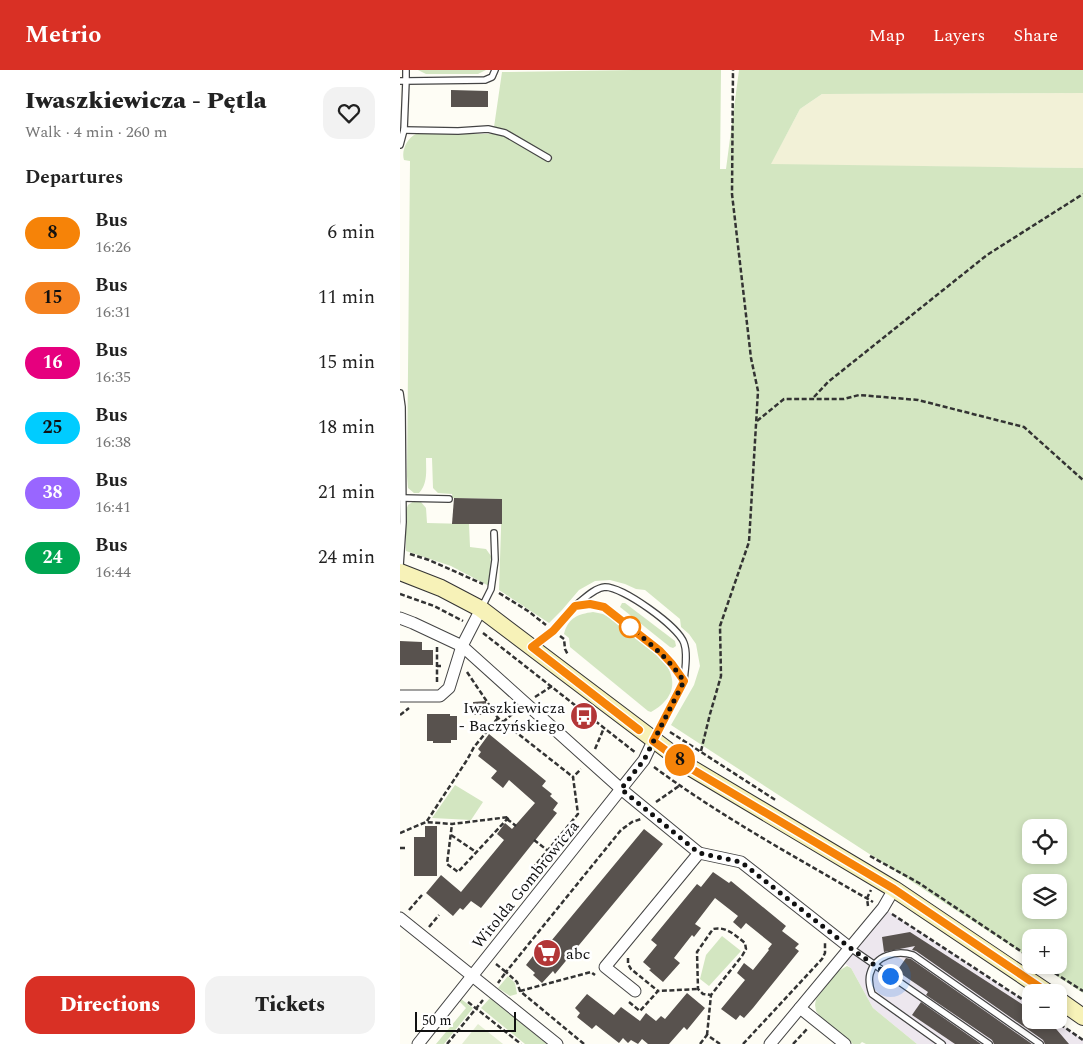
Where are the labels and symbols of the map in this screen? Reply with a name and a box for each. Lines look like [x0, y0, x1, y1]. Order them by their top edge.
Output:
unlabelled marker [619, 616, 641, 638]
place label: Iwaszkiewicza - Baczyńskiego [459, 696, 565, 738]
bus stop icon: Iwaszkiewicza - Baczyńskiego [569, 701, 599, 731]
line badge: 8 [664, 744, 696, 776]
street label: Witolda Gombrowicza [466, 815, 585, 954]
supermarket icon: abc [532, 938, 562, 968]
place label: abc [566, 942, 590, 966]
your location [878, 964, 903, 989]
scale bar [415, 1009, 516, 1032]

